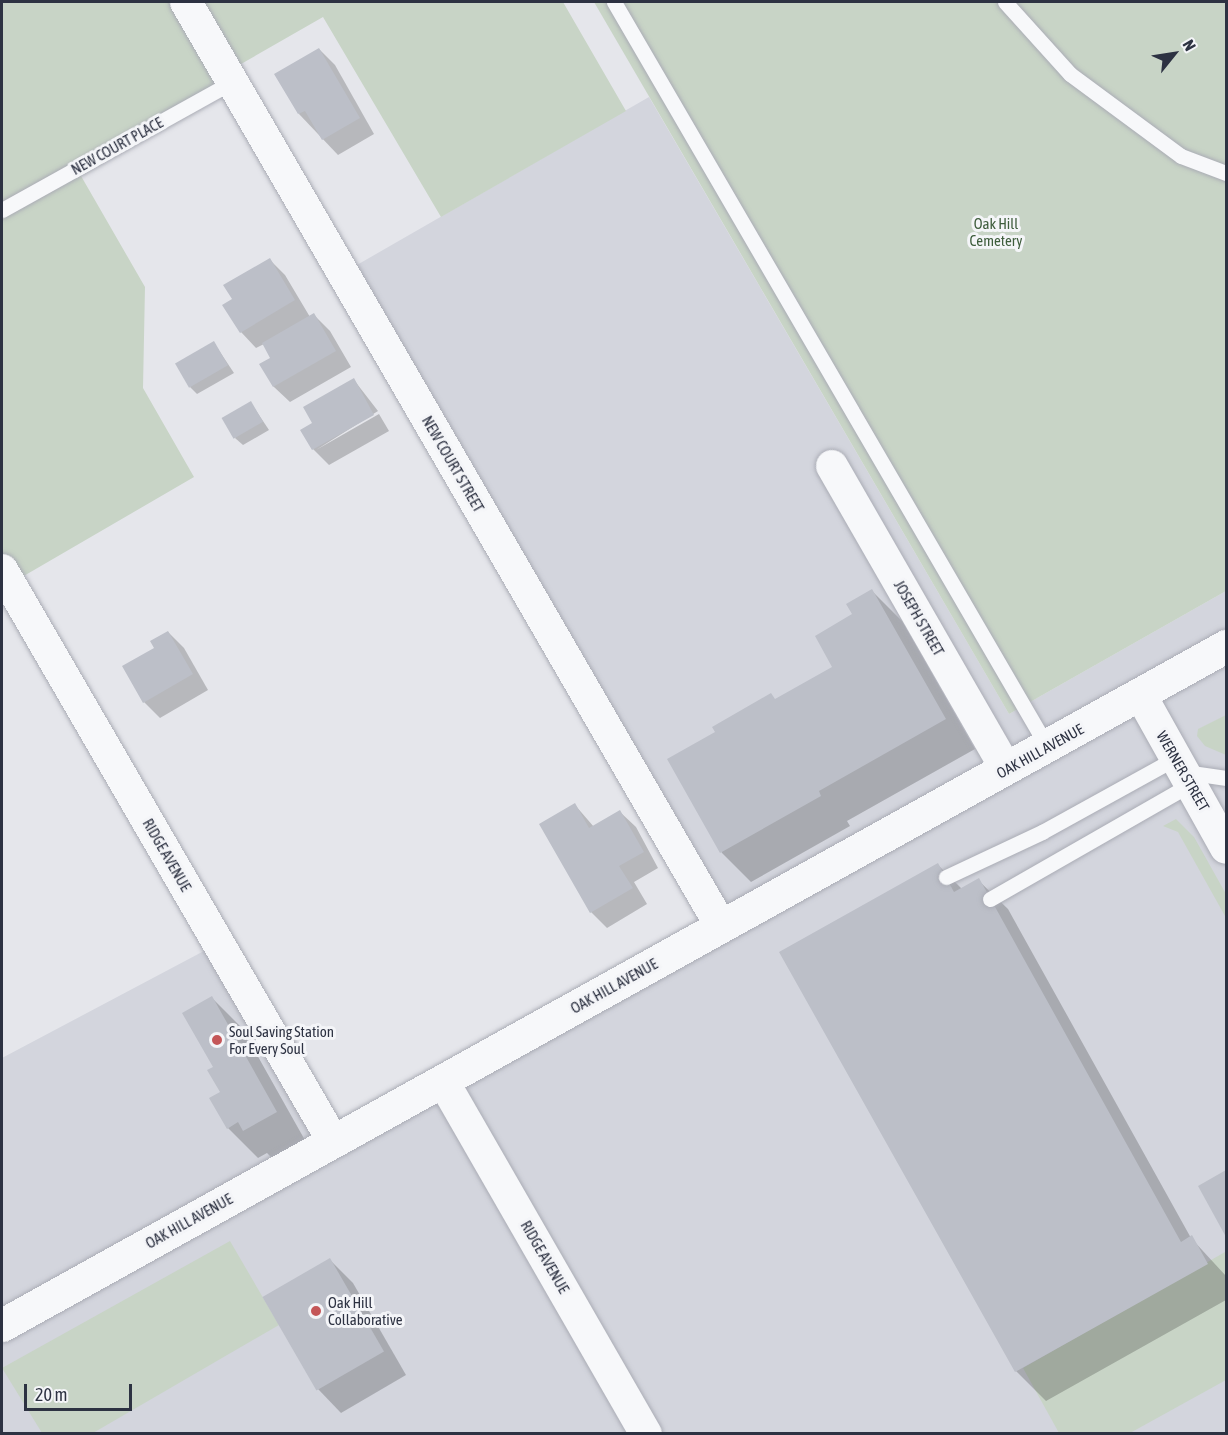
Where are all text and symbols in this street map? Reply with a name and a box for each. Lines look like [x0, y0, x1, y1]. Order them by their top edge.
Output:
north arrow [1144, 24, 1204, 84]
text: N [1179, 36, 1200, 54]
street label: NEW COURT PLACE [68, 113, 166, 179]
park label: Oak Hill Cemetery [970, 214, 1022, 249]
street label: NEW COURT STREET [418, 413, 488, 515]
street label: JOSEPH STREET [890, 577, 948, 659]
street label: OAK HILL AVENUE [993, 720, 1087, 782]
street label: WERNER STREET [1153, 728, 1213, 814]
street label: RIDGE AVENUE [139, 815, 195, 895]
street label: OAK HILL AVENUE [567, 955, 661, 1017]
place label: Soul Saving Station For Every Soul [229, 1022, 334, 1057]
marker: Soul Saving Station For Every Soul [210, 1033, 224, 1047]
street label: OAK HILL AVENUE [142, 1190, 236, 1252]
street label: RIDGE AVENUE [517, 1217, 573, 1297]
place label: Oak Hill Collaborative [328, 1293, 403, 1328]
marker: Oak Hill Collaborative [309, 1304, 323, 1318]
scale bar [27, 1372, 135, 1410]
text: 20 m [35, 1384, 67, 1405]

